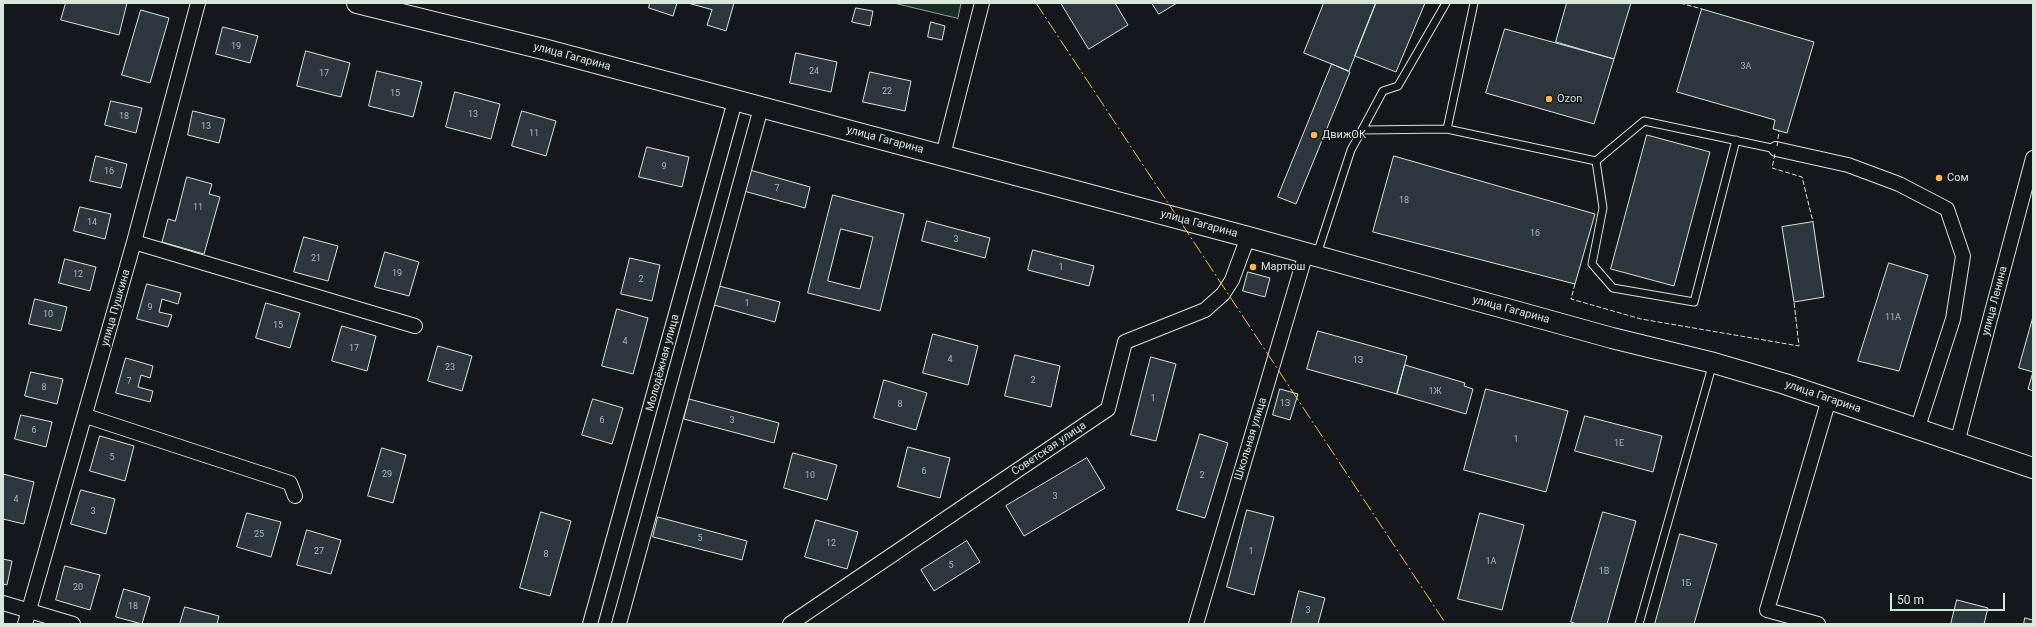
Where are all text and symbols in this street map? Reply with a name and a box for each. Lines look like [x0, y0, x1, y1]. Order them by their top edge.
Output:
street label: улица Гагарина [532, 40, 612, 74]
house number: 19 [231, 42, 241, 52]
house number: 3А [1741, 62, 1751, 72]
house number: 24 [809, 67, 819, 77]
house number: 17 [319, 69, 329, 79]
house number: 22 [882, 87, 892, 97]
house number: 15 [390, 89, 400, 99]
place label: Ozon [1557, 92, 1582, 106]
marker: Ozon [1544, 94, 1554, 104]
house number: 13 [468, 110, 478, 120]
house number: 18 [119, 112, 129, 122]
house number: 13 [201, 122, 211, 132]
street label: улица Гагарина [845, 123, 925, 157]
place label: ДвижОК [1322, 128, 1366, 142]
house number: 11 [529, 129, 539, 139]
marker: ДвижОК [1309, 130, 1319, 140]
house number: 9 [661, 162, 667, 172]
house number: 16 [104, 167, 114, 177]
place label: Сом [1947, 171, 1969, 185]
marker: Сом [1934, 173, 1944, 183]
house number: 7 [774, 184, 780, 194]
house number: 18 [1399, 196, 1409, 206]
house number: 11 [193, 203, 203, 213]
street label: улица Гагарина [1159, 207, 1239, 241]
house number: 14 [87, 218, 97, 228]
house number: 16 [1530, 229, 1540, 239]
house number: 3 [953, 235, 959, 245]
house number: 21 [311, 254, 321, 264]
place label: Мартюш [1261, 260, 1306, 274]
marker: Мартюш [1248, 262, 1258, 272]
house number: 1 [1058, 263, 1064, 273]
street label: улица Ленина [1979, 265, 2011, 337]
street label: улица Пушкина [99, 268, 133, 348]
house number: 19 [392, 269, 402, 279]
house number: 12 [73, 270, 83, 280]
house number: 2 [638, 275, 644, 285]
street label: улица Гагарина [1471, 293, 1551, 327]
house number: 1 [744, 299, 750, 309]
house number: 9 [147, 303, 153, 313]
house number: 10 [43, 310, 53, 320]
street label: Молодёжная улица [644, 313, 682, 413]
house number: 11А [1885, 313, 1901, 323]
house number: 15 [273, 321, 283, 331]
house number: 4 [622, 337, 628, 347]
house number: 17 [349, 344, 359, 354]
house number: 4 [947, 355, 953, 365]
house number: 1З [1353, 356, 1363, 366]
house number: 23 [445, 363, 455, 373]
house number: 2 [1030, 376, 1036, 386]
house number: 7 [126, 377, 132, 387]
street label: улица Гагарина [1783, 378, 1863, 416]
house number: 8 [41, 383, 47, 393]
house number: 1Ж [1428, 387, 1442, 397]
house number: 1 [1150, 394, 1156, 404]
street label: Школьная улица [1232, 396, 1270, 482]
house number: 1З [1280, 399, 1290, 409]
house number: 8 [897, 400, 903, 410]
house number: 6 [599, 416, 605, 426]
house number: 3 [729, 416, 735, 426]
street label: Советская улица [1009, 419, 1089, 479]
house number: 6 [31, 426, 37, 436]
house number: 1 [1513, 435, 1519, 445]
house number: 1Е [1614, 439, 1624, 449]
house number: 5 [109, 453, 115, 463]
house number: 6 [921, 467, 927, 477]
house number: 29 [382, 470, 392, 480]
house number: 10 [805, 471, 815, 481]
house number: 2 [1199, 471, 1205, 481]
house number: 3 [1052, 492, 1058, 502]
house number: 4 [13, 495, 19, 505]
house number: 3 [90, 507, 96, 517]
house number: 25 [254, 530, 264, 540]
house number: 5 [697, 534, 703, 544]
house number: 12 [826, 539, 836, 549]
house number: 27 [314, 547, 324, 557]
house number: 1 [1248, 547, 1254, 557]
house number: 8 [543, 550, 549, 560]
house number: 1А [1486, 557, 1496, 567]
house number: 5 [948, 561, 954, 571]
house number: 1В [1599, 567, 1609, 577]
house number: 1Б [1681, 579, 1691, 589]
house number: 20 [73, 583, 83, 593]
scale bar [1892, 585, 2007, 611]
text: 50 m [1897, 593, 1924, 607]
house number: 18 [128, 602, 138, 612]
house number: 3 [1305, 606, 1311, 616]

